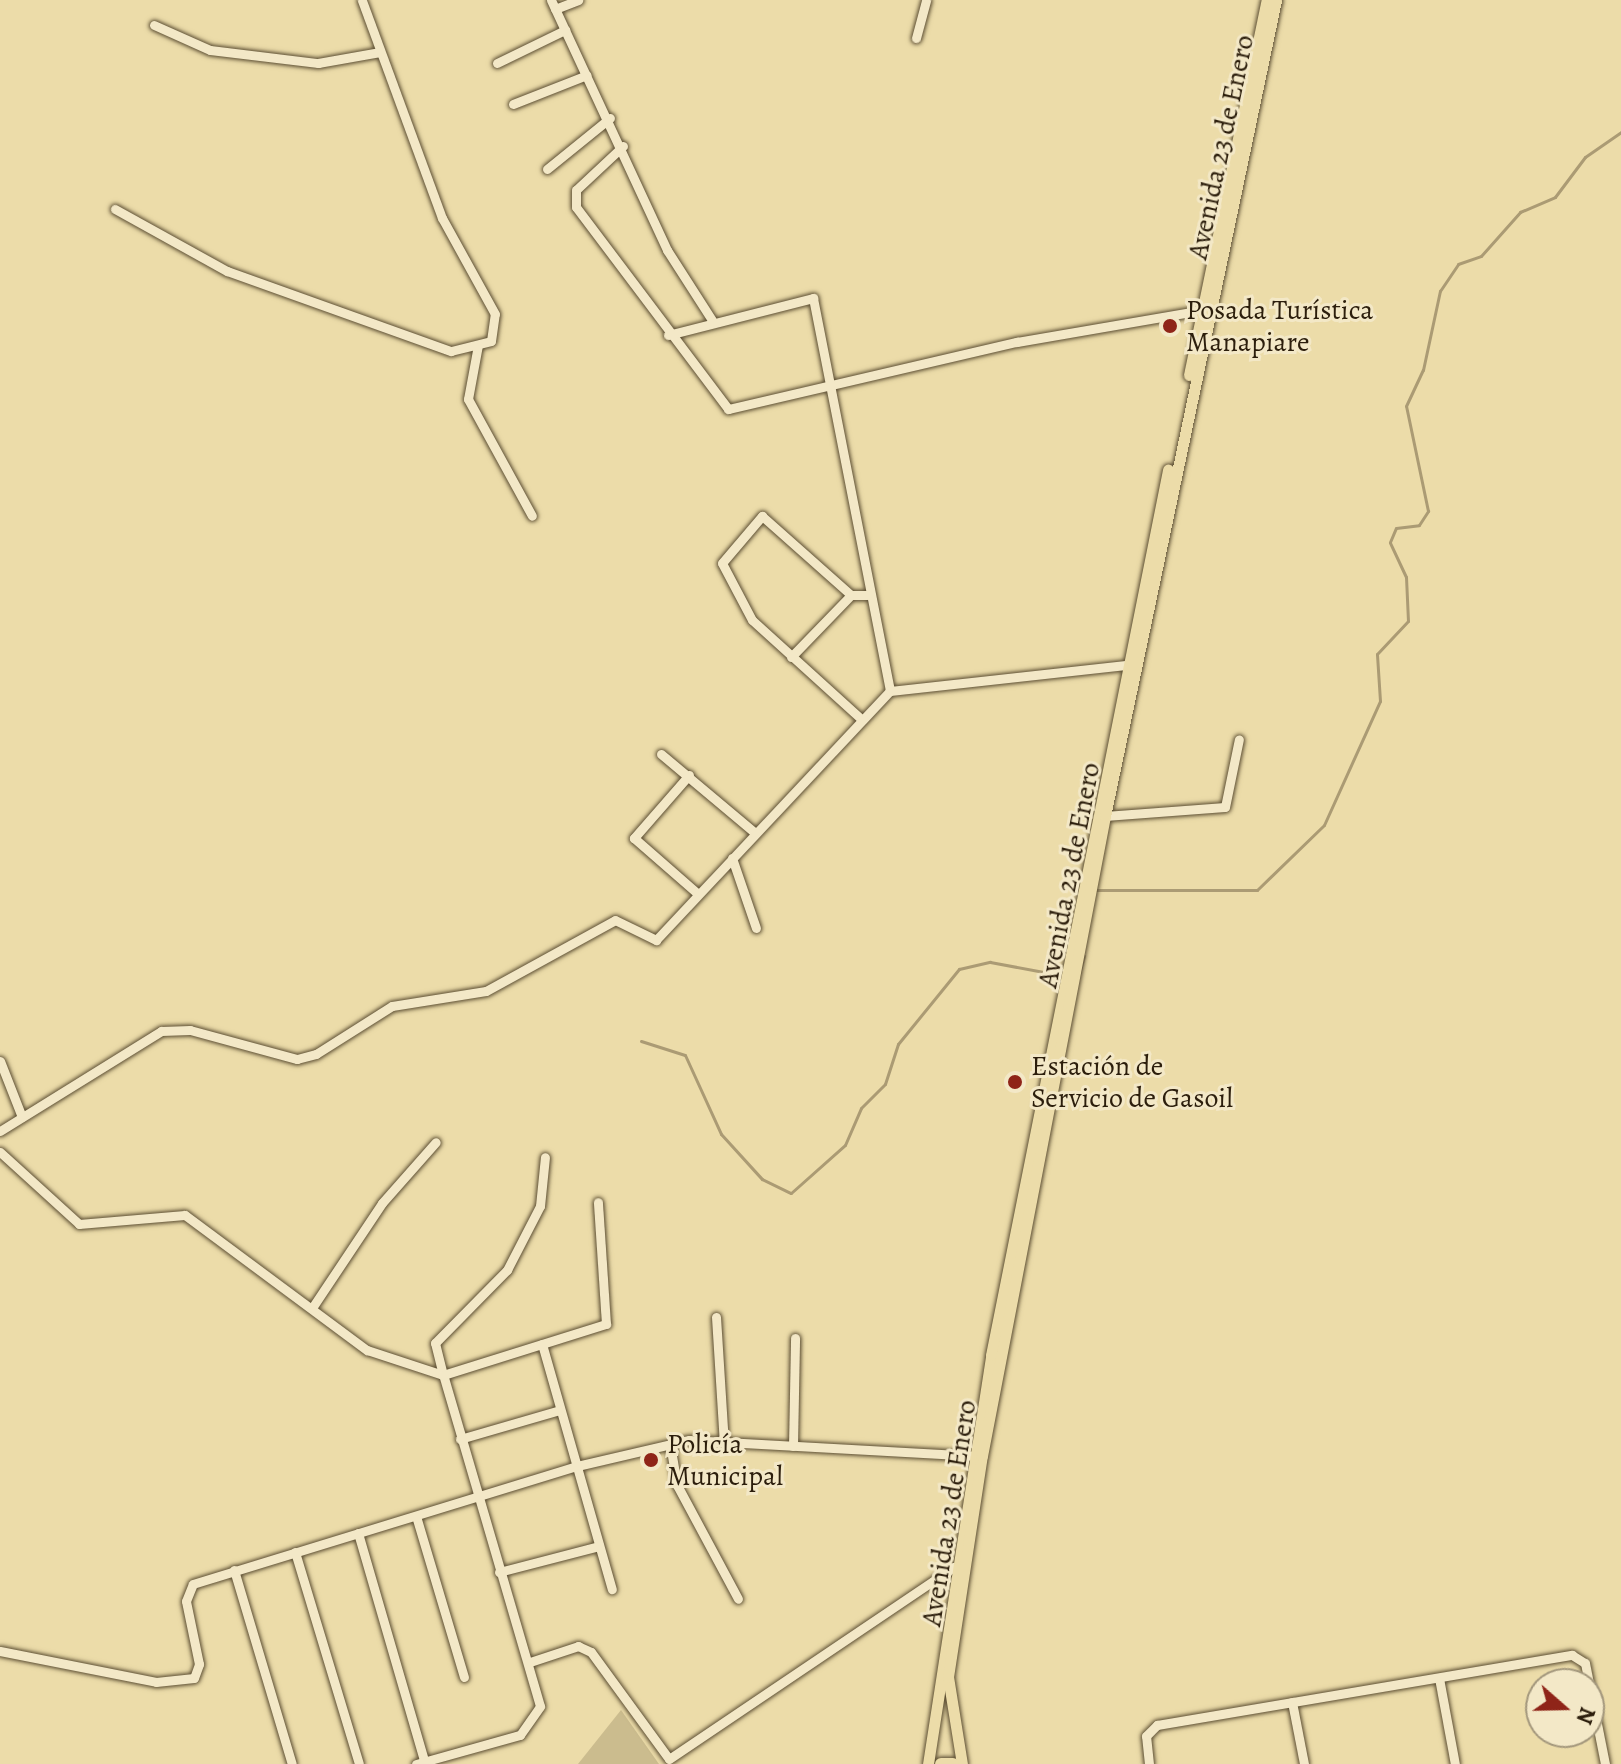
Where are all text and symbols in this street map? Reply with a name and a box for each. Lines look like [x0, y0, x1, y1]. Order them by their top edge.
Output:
street label: Avenida 23 de Enero [1181, 32, 1261, 262]
place label: Posada Turística Manapiare [1186, 293, 1373, 359]
marker: Posada Turística Manapiare [1161, 317, 1179, 335]
street label: Avenida 23 de Enero [1031, 759, 1107, 991]
place label: Estación de Servicio de Gasoil [1031, 1049, 1233, 1115]
marker: Estación de Servicio de Gasoil [1006, 1073, 1024, 1091]
street label: Avenida 23 de Enero [915, 1397, 983, 1629]
place label: Policía Municipal [667, 1427, 783, 1493]
marker: Policía Municipal [642, 1451, 660, 1469]
north arrow [1525, 1668, 1605, 1748]
text: N [1569, 1703, 1603, 1728]

